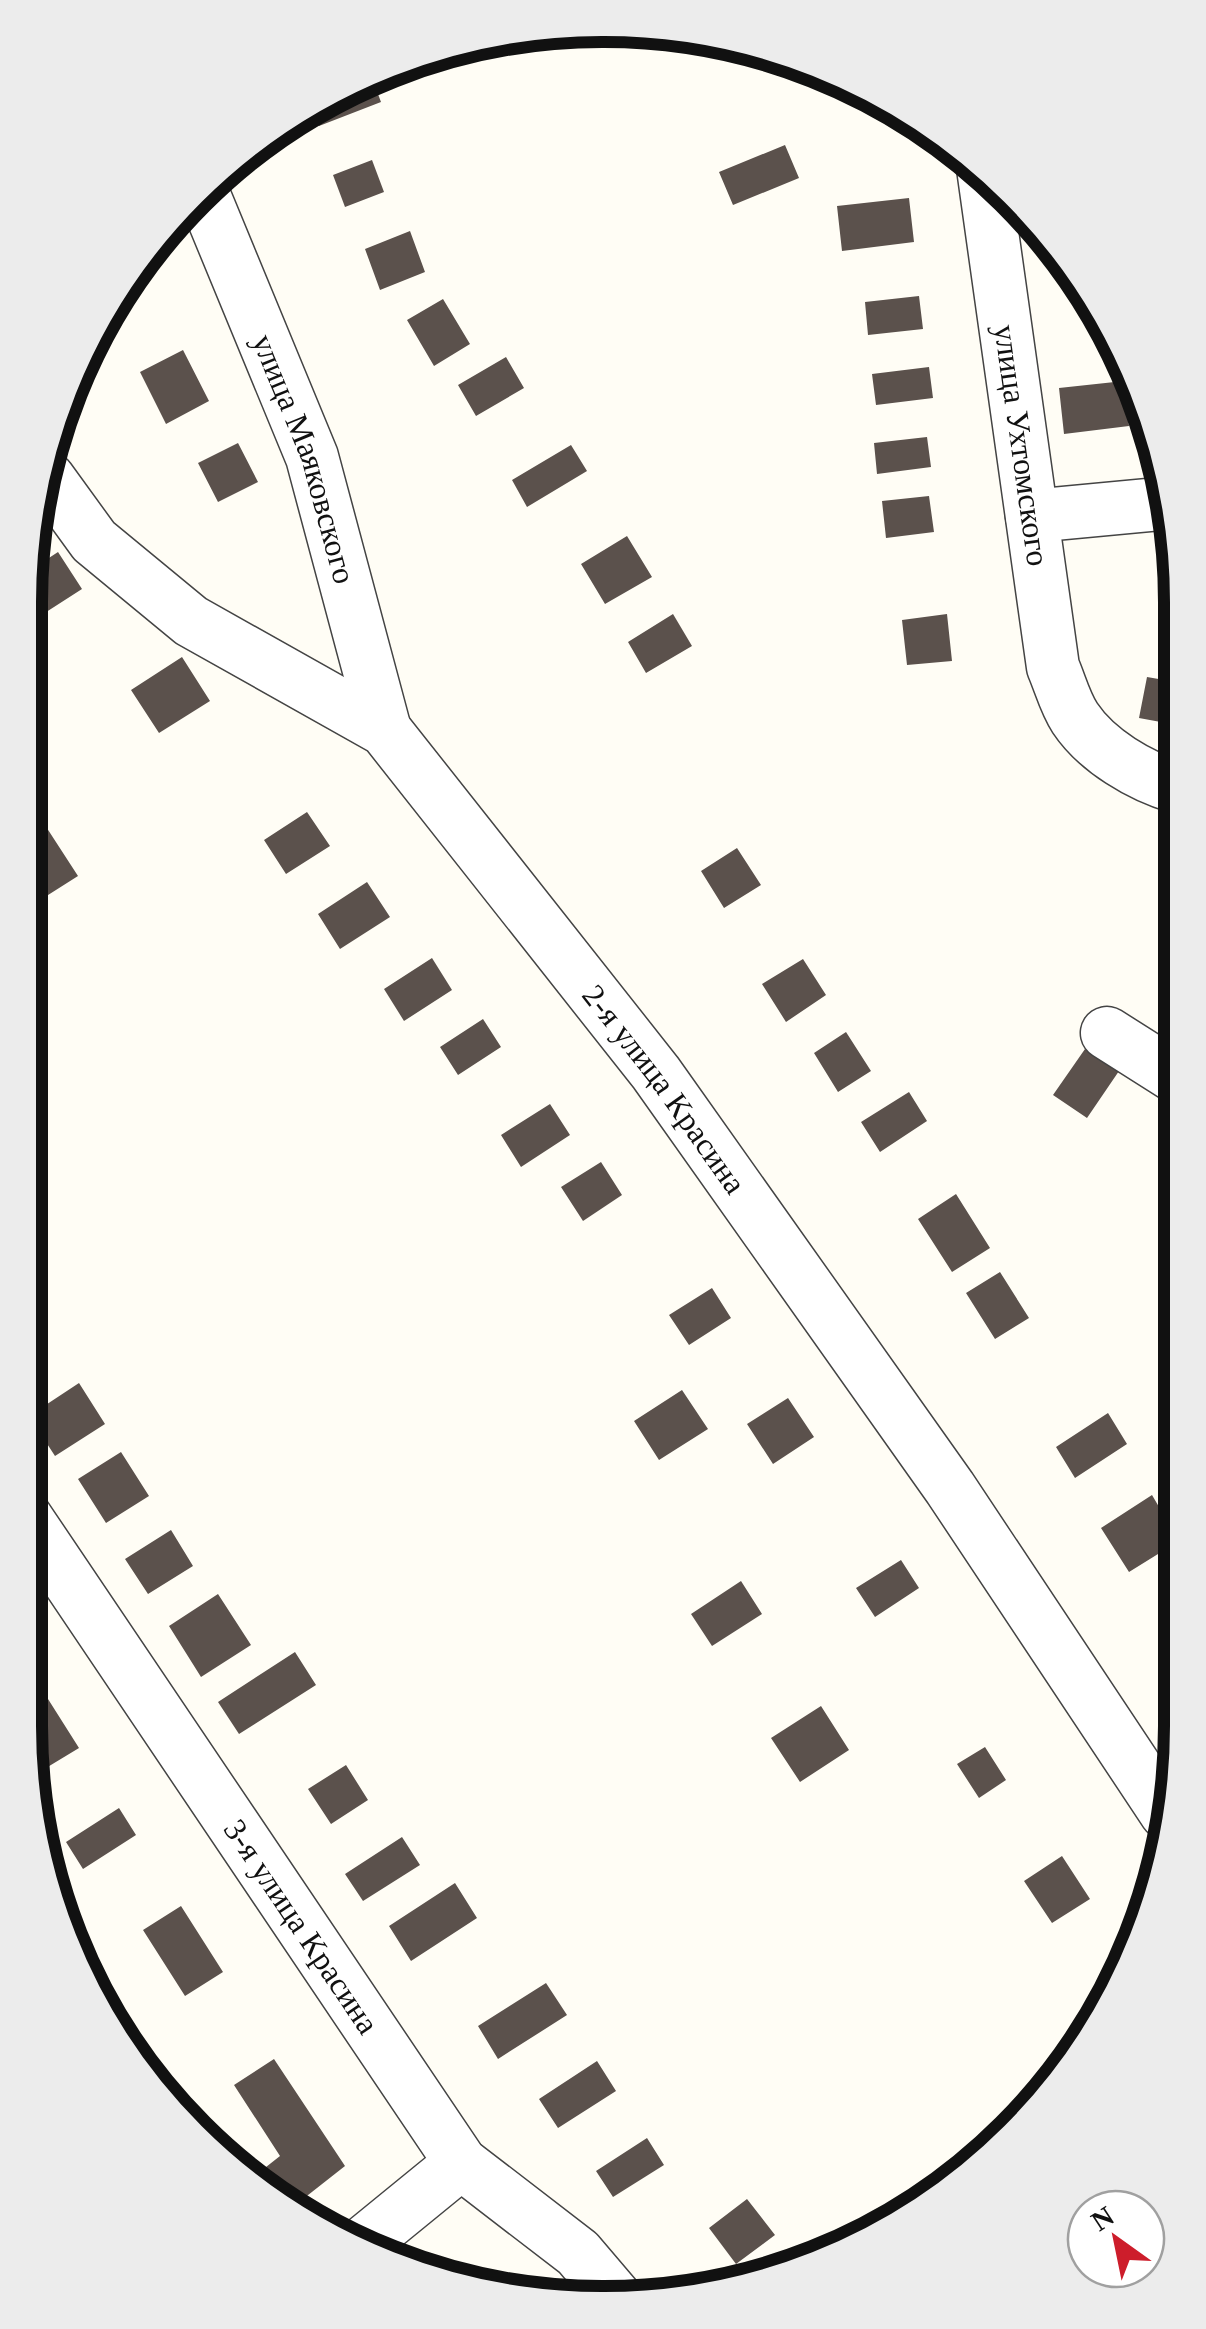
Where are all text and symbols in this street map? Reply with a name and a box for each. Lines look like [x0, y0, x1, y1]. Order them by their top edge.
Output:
street label: улица Ухтомского [987, 322, 1057, 568]
street label: улица Маяковского [245, 329, 363, 587]
street label: 2-я улица Красина [575, 978, 754, 1200]
street label: 3-я улица Красина [217, 1813, 387, 2040]
north arrow [1066, 2189, 1166, 2289]
text: N [1086, 2200, 1120, 2237]

